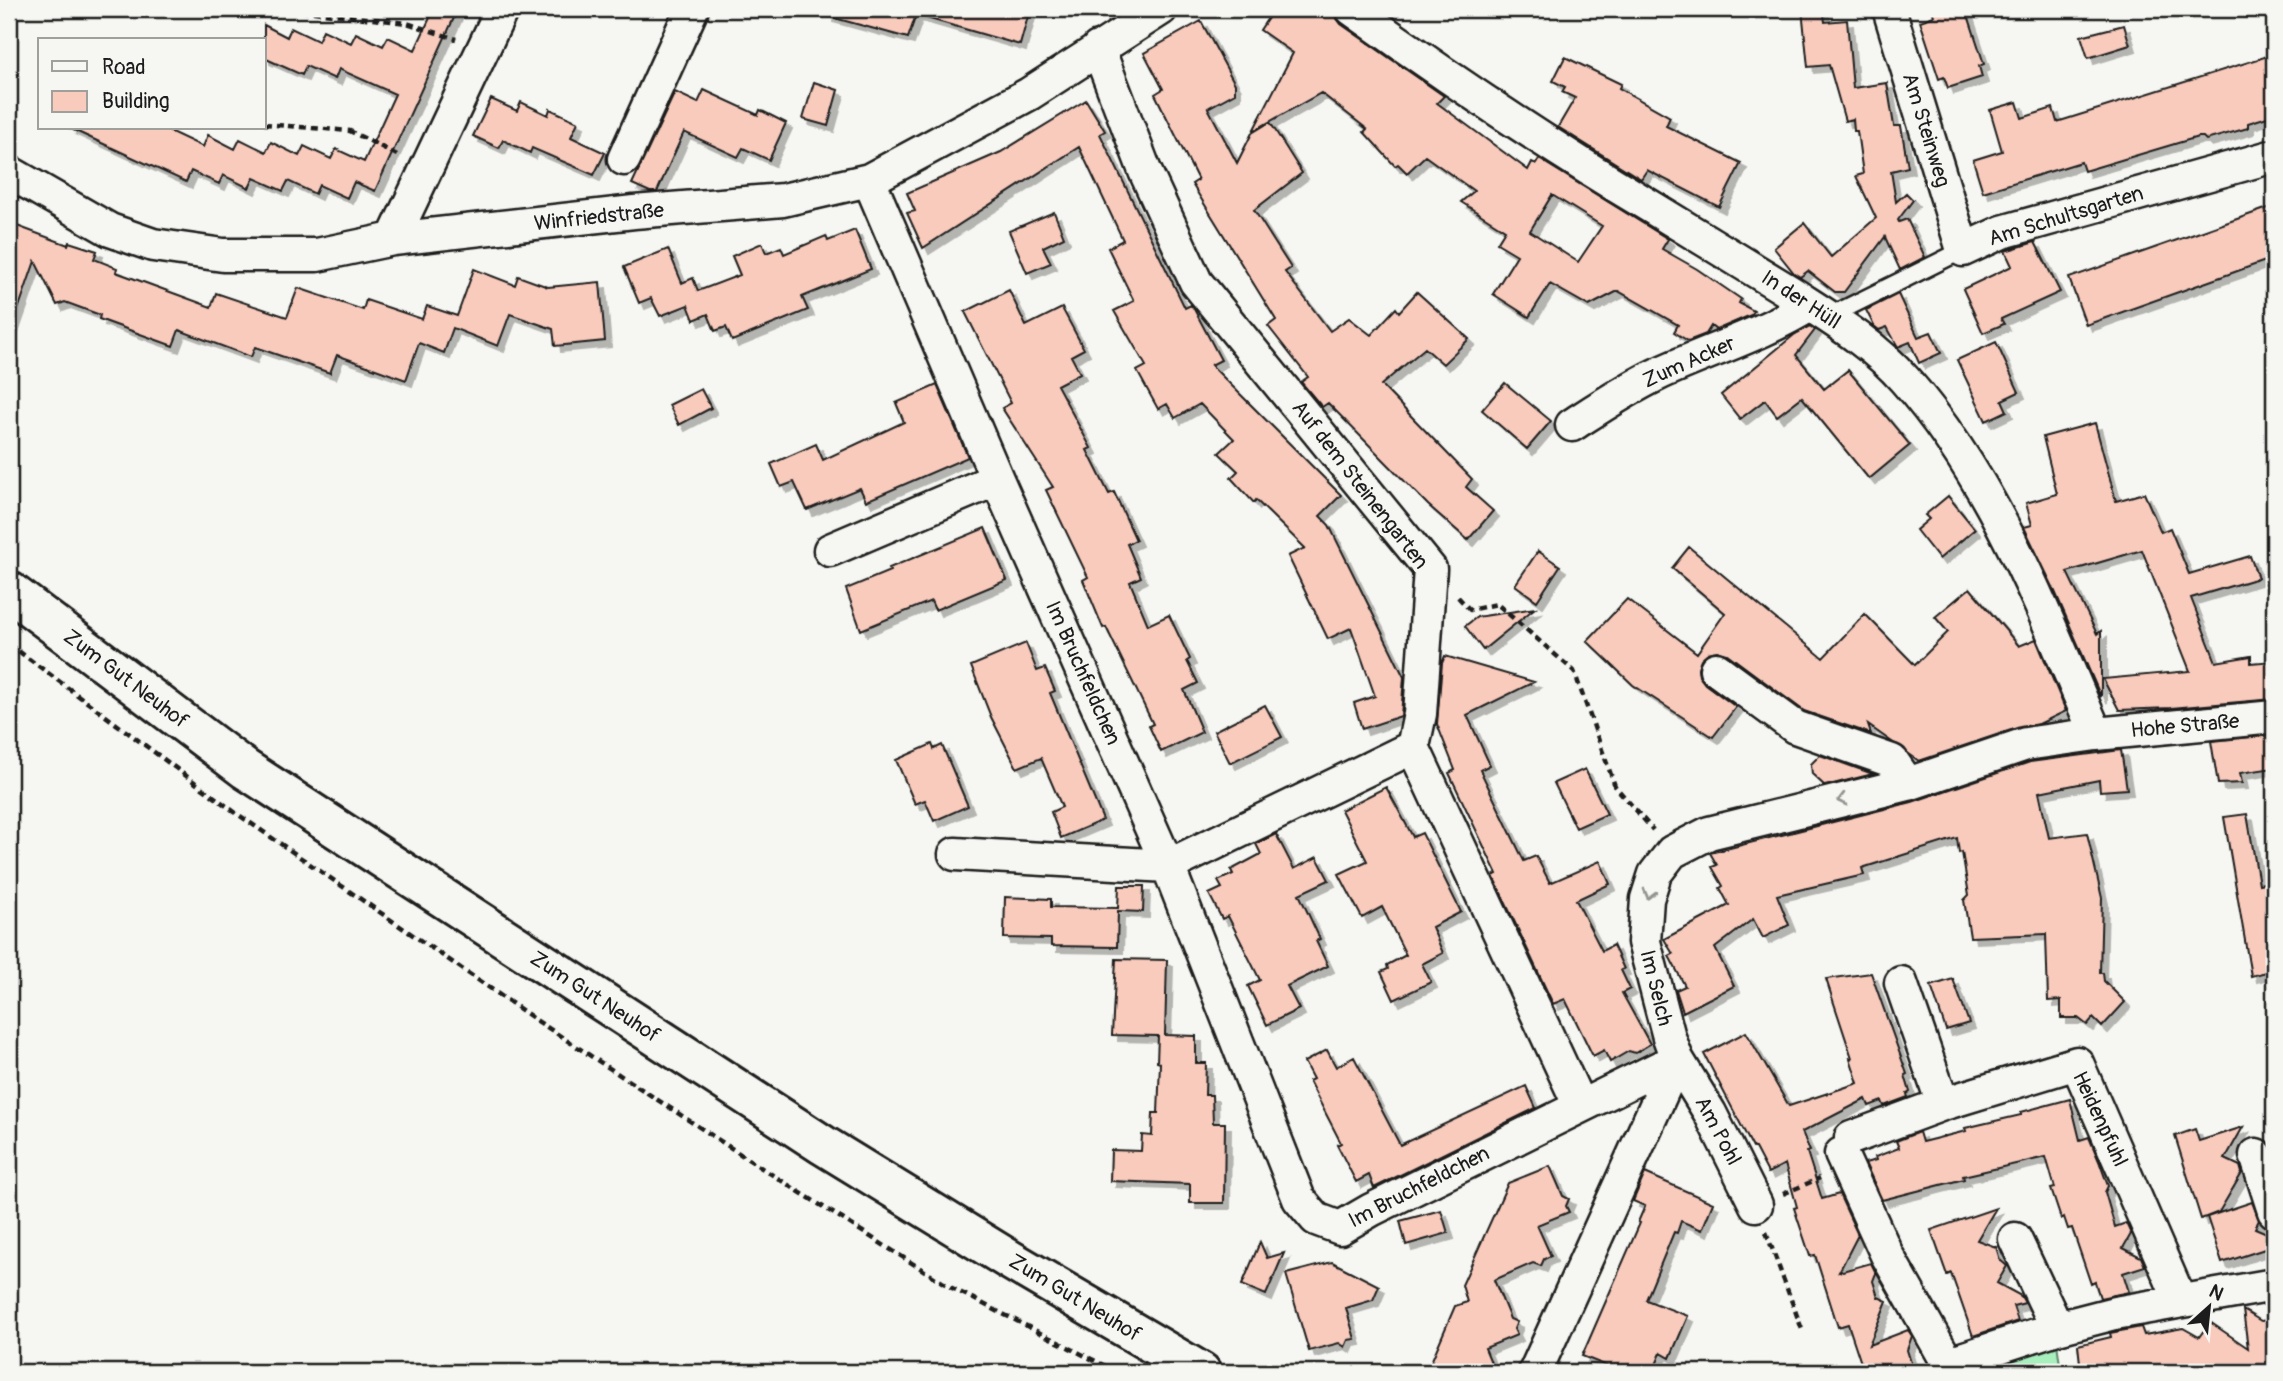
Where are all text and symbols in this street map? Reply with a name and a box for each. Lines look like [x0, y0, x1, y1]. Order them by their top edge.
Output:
legend [38, 38, 266, 130]
text: Road [102, 54, 146, 81]
street label: Am Steinweg [1896, 70, 1956, 190]
text: Building [102, 88, 169, 115]
street label: Am Schultsgarten [1985, 180, 2147, 252]
street label: Winfriedstraße [533, 197, 666, 237]
street label: In der Hüll [1756, 264, 1846, 336]
street label: Zum Acker [1639, 329, 1740, 394]
street label: Auf dem Steinengarten [1286, 395, 1434, 575]
street label: Im Bruchfeldchen [1039, 597, 1127, 749]
street label: Zum Gut Neuhof [58, 623, 194, 735]
street label: Hohe Straße [2129, 708, 2241, 744]
one-way arrow [1836, 792, 1848, 806]
one-way arrow [1643, 888, 1657, 900]
street label: Zum Gut Neuhof [525, 945, 666, 1049]
street label: Im Selch [1634, 947, 1678, 1029]
street label: Heidenpfuhl [2066, 1067, 2134, 1171]
street label: Am Pohl [1689, 1092, 1747, 1170]
street label: Im Bruchfeldchen [1344, 1140, 1494, 1234]
street label: Zum Gut Neuhof [1004, 1248, 1147, 1348]
north arrow [2174, 1272, 2244, 1342]
text: N [2205, 1279, 2228, 1306]

